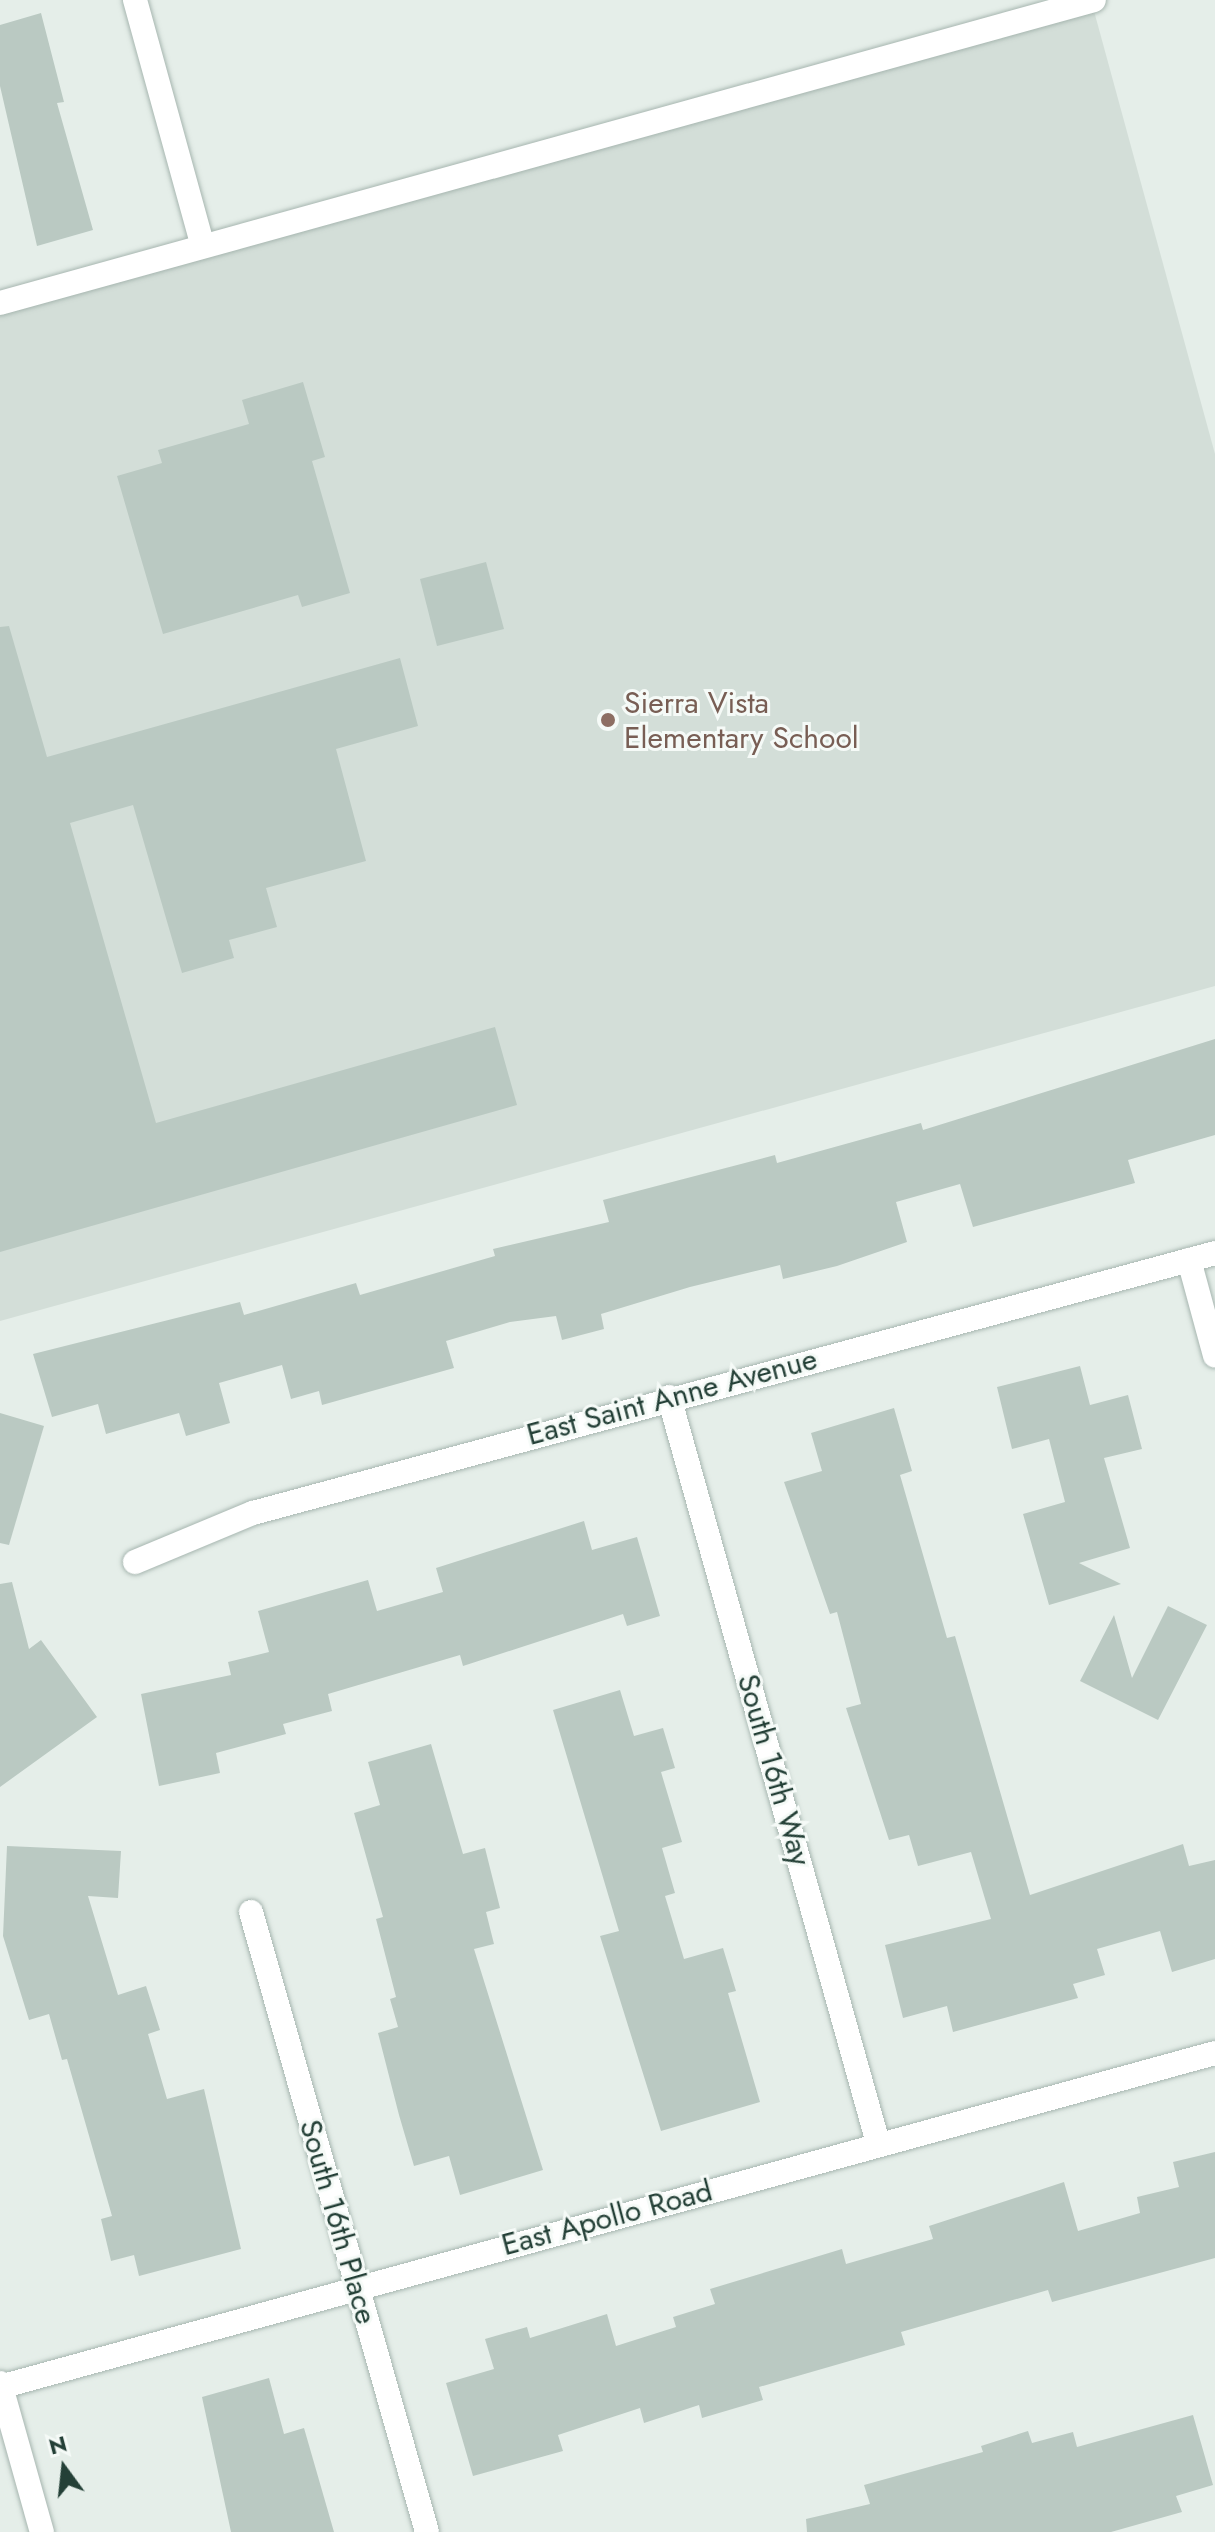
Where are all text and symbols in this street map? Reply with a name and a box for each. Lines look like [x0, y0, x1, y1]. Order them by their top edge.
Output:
place label: Sierra Vista Elementary School [624, 685, 859, 756]
marker: Sierra Vista Elementary School [599, 711, 617, 729]
street label: East Saint Anne Avenue [523, 1341, 821, 1453]
street label: South 16th Way [729, 1670, 819, 1870]
street label: South 16th Place [292, 2116, 384, 2328]
street label: East Apollo Road [498, 2173, 716, 2263]
text: N [45, 2427, 70, 2463]
north arrow [24, 2428, 104, 2508]

